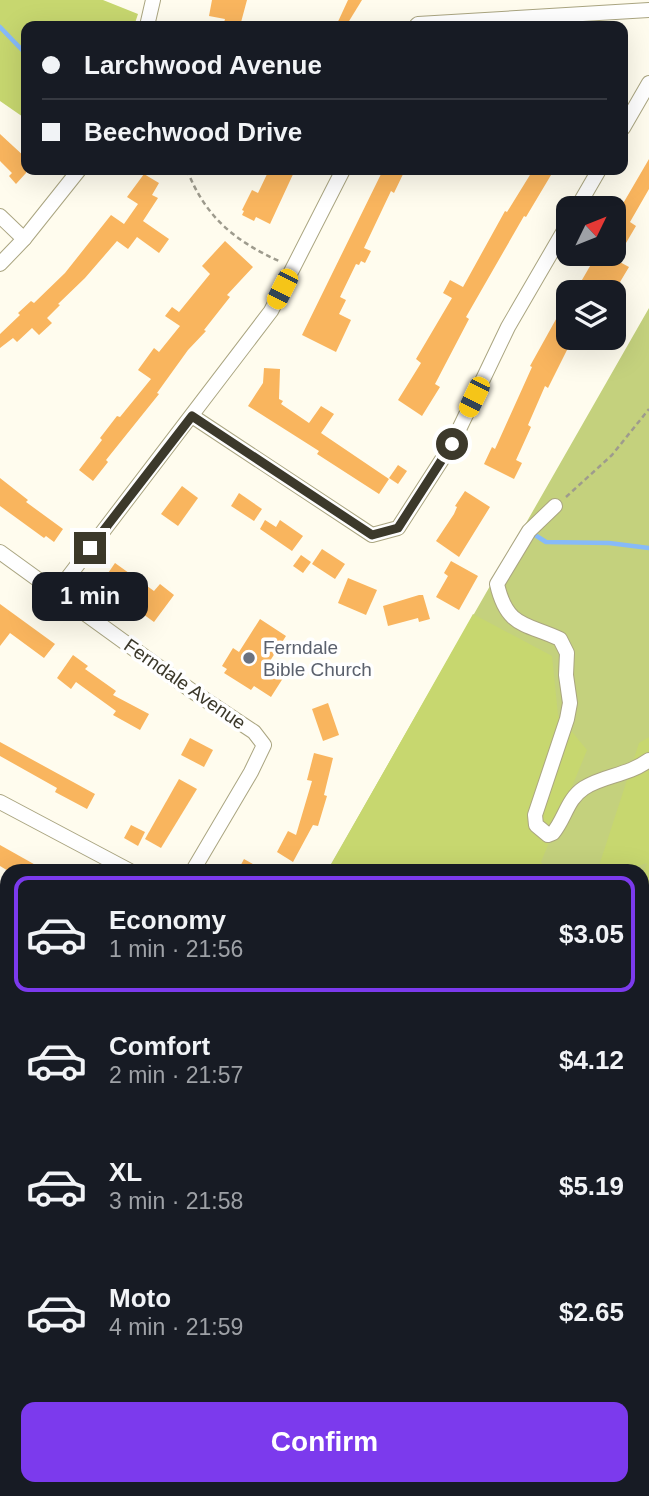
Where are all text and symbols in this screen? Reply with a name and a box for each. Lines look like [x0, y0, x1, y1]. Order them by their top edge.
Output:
text: Larchwood Avenue [84, 50, 322, 80]
text: Beechwood Drive [84, 117, 302, 147]
north arrow [556, 196, 626, 266]
map controls [556, 196, 626, 350]
car [264, 266, 301, 312]
button: layers [556, 280, 626, 350]
car [456, 374, 493, 420]
route start [436, 428, 468, 460]
route end [74, 532, 106, 564]
callout: 1 min [32, 572, 148, 622]
text: 1 min [60, 583, 120, 609]
street label: Ferndale Avenue [120, 634, 250, 734]
place label: Ferndale Bible Church [263, 637, 372, 680]
marker: Ferndale Bible Church [241, 650, 257, 666]
icon: car [25, 903, 88, 966]
text: Economy [109, 905, 226, 935]
text: $3.05 [559, 919, 624, 949]
text: 1 min · 21:56 [109, 936, 243, 962]
icon: car [25, 1029, 88, 1092]
text: Comfort [109, 1031, 210, 1061]
text: $4.12 [559, 1045, 624, 1075]
text: 2 min · 21:57 [109, 1062, 243, 1088]
icon: car [25, 1155, 88, 1218]
text: XL [109, 1157, 142, 1187]
text: $5.19 [559, 1171, 624, 1201]
text: 3 min · 21:58 [109, 1188, 243, 1214]
icon: car [25, 1281, 88, 1344]
text: Moto [109, 1283, 171, 1313]
text: $2.65 [559, 1297, 624, 1327]
text: 4 min · 21:59 [109, 1314, 243, 1340]
button: Confirm [21, 1402, 628, 1482]

